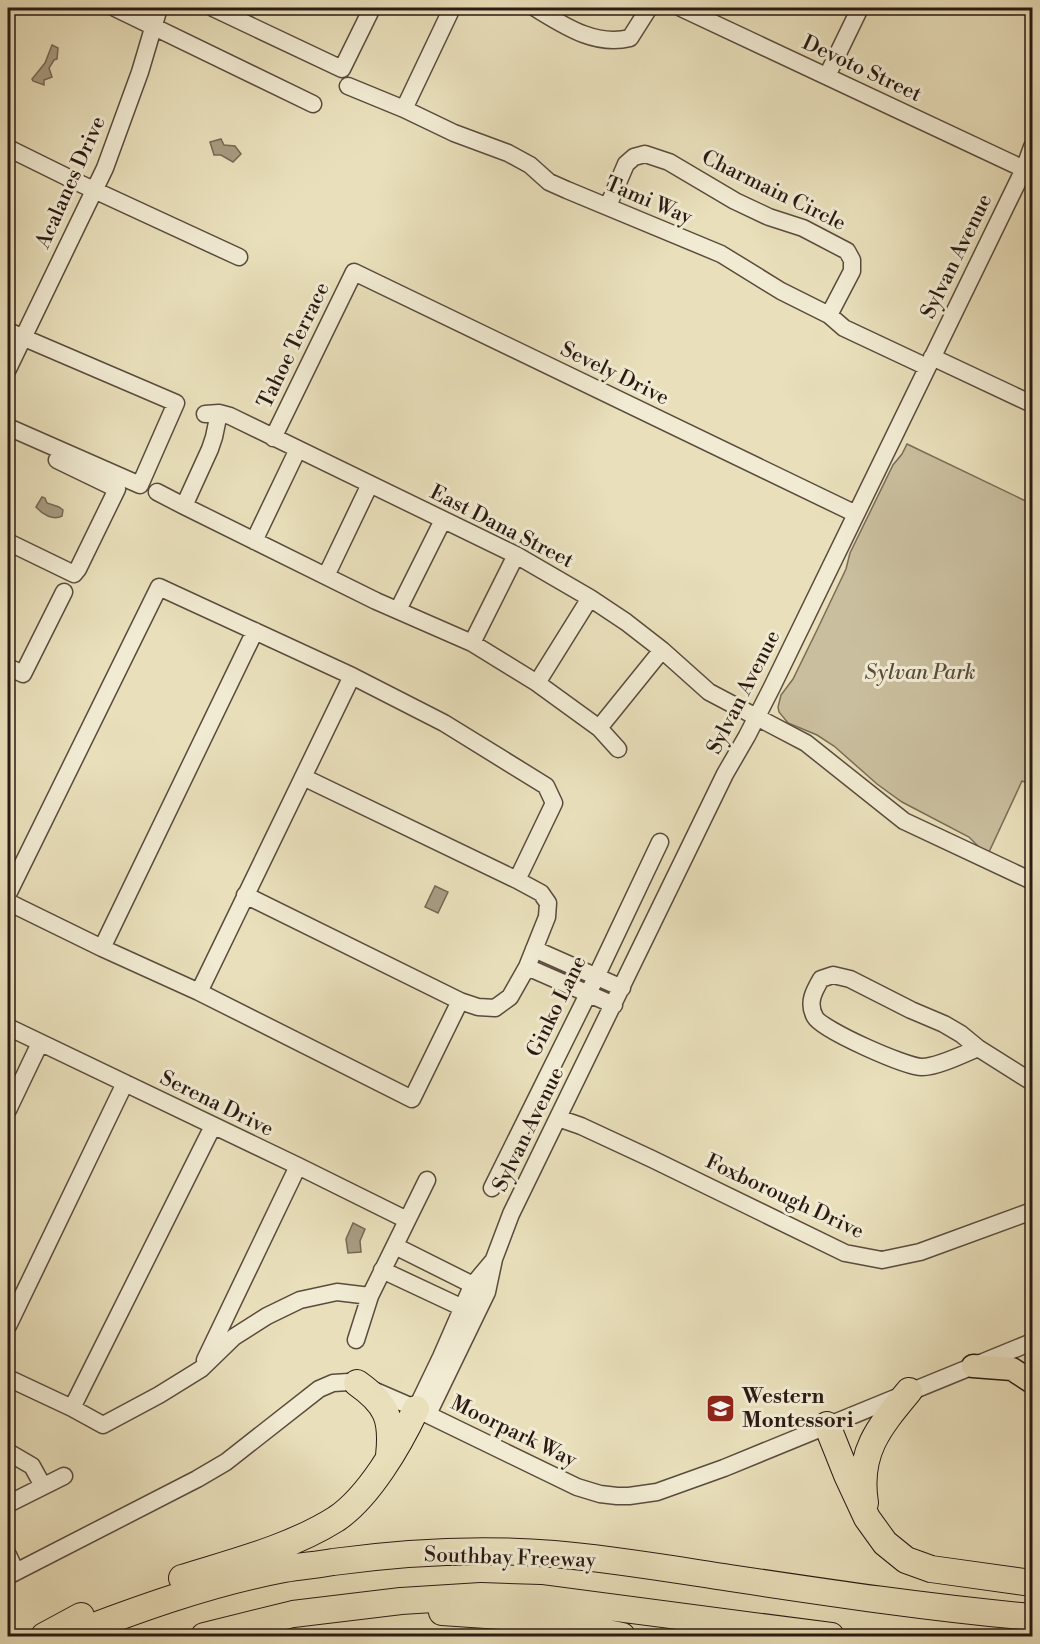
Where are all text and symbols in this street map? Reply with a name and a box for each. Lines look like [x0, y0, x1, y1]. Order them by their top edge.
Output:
street label: Devoto Street [798, 30, 926, 108]
street label: Acalanes Drive [30, 112, 112, 253]
street label: Charmain Circle [697, 145, 850, 237]
street label: Tami Way [601, 171, 697, 231]
street label: Sylvan Avenue [916, 190, 998, 323]
street label: Tahoe Terrace [252, 278, 336, 413]
street label: Sevely Drive [556, 336, 673, 411]
street label: East Dana Street [425, 480, 578, 575]
street label: Sylvan Avenue [702, 626, 786, 759]
park label: Sylvan Park [865, 660, 975, 686]
street label: Ginko Lane [521, 952, 593, 1061]
street label: Sylvan Avenue [488, 1063, 570, 1196]
street label: Serena Drive [156, 1065, 278, 1143]
street label: Foxborough Drive [701, 1149, 868, 1245]
place label: Western Montessori [741, 1384, 854, 1434]
street label: Moorpark Way [446, 1390, 582, 1474]
school or university icon: Western Montessori [705, 1392, 737, 1424]
street label: Southbay Freeway [424, 1542, 597, 1574]

